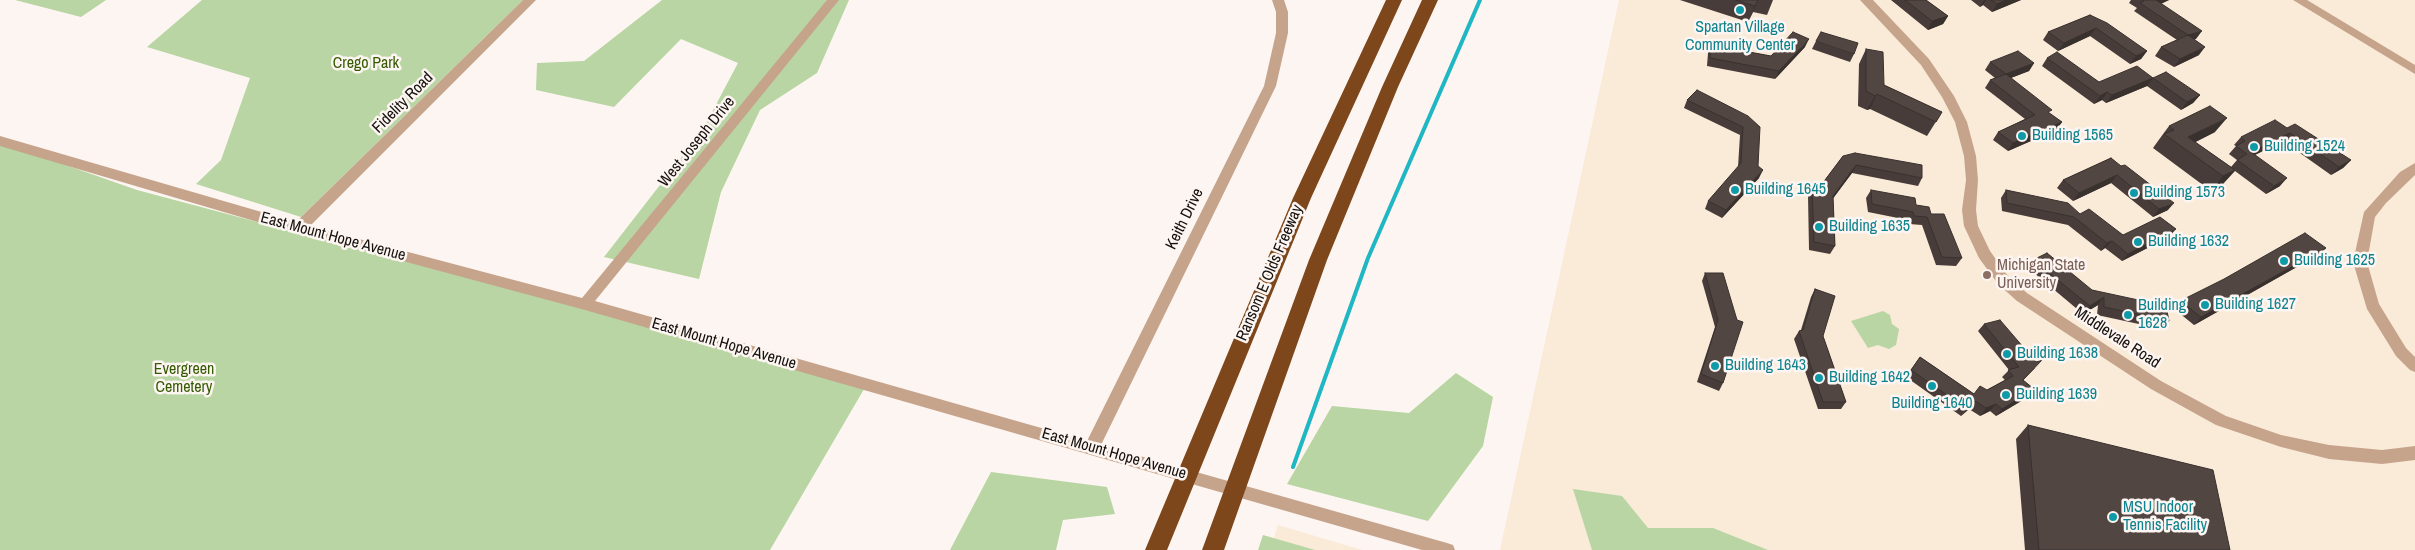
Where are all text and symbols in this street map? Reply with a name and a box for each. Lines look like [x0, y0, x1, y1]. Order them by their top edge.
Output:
marker: Spartan Village Community Center [1734, 4, 1746, 16]
place label: Spartan Village Community Center [1685, 18, 1795, 56]
park label: Crego Park [333, 54, 399, 74]
street label: Fidelity Road [369, 69, 437, 137]
street label: West Joseph Drive [655, 93, 739, 191]
place label: Building 1565 [2032, 126, 2113, 146]
marker: Building 1565 [2016, 130, 2028, 142]
place label: Building 1524 [2264, 137, 2345, 157]
marker: Building 1524 [2248, 141, 2260, 153]
place label: Building 1645 [1745, 180, 1826, 200]
place label: Building 1573 [2144, 183, 2225, 203]
marker: Building 1645 [1729, 184, 1741, 196]
street label: Keith Drive [1162, 185, 1208, 253]
marker: Building 1573 [2128, 187, 2140, 199]
street label: Ransom E Olds Freeway [1233, 202, 1307, 344]
street label: East Mount Hope Avenue [258, 208, 408, 266]
place label: Building 1635 [1829, 217, 1910, 237]
marker: Building 1635 [1813, 221, 1825, 233]
place label: Building 1632 [2148, 232, 2229, 252]
marker: Building 1632 [2132, 236, 2144, 248]
place label: Building 1625 [2294, 251, 2375, 271]
marker: Building 1625 [2278, 255, 2290, 267]
place label: Michigan State University [1997, 256, 2085, 294]
marker: Michigan State University [1981, 269, 1993, 281]
place label: Building 1627 [2215, 295, 2296, 315]
place label: Building 1628 [2138, 296, 2186, 334]
marker: Building 1627 [2199, 299, 2211, 311]
street label: Middlevale Road [2070, 303, 2164, 373]
marker: Building 1628 [2122, 309, 2134, 321]
street label: East Mount Hope Avenue [650, 314, 798, 374]
place label: Building 1638 [2017, 344, 2098, 364]
marker: Building 1638 [2001, 348, 2013, 360]
place label: Building 1643 [1725, 356, 1806, 376]
park label: Evergreen Cemetery [154, 360, 214, 398]
marker: Building 1643 [1709, 360, 1721, 372]
place label: Building 1642 [1829, 368, 1910, 388]
marker: Building 1642 [1813, 372, 1825, 384]
marker: Building 1640 [1926, 380, 1938, 392]
place label: Building 1639 [2016, 385, 2097, 405]
marker: Building 1639 [2000, 389, 2012, 401]
place label: Building 1640 [1892, 394, 1972, 414]
street label: East Mount Hope Avenue [1040, 424, 1188, 484]
place label: MSU Indoor Tennis Facility [2123, 498, 2207, 536]
marker: MSU Indoor Tennis Facility [2107, 511, 2119, 523]

